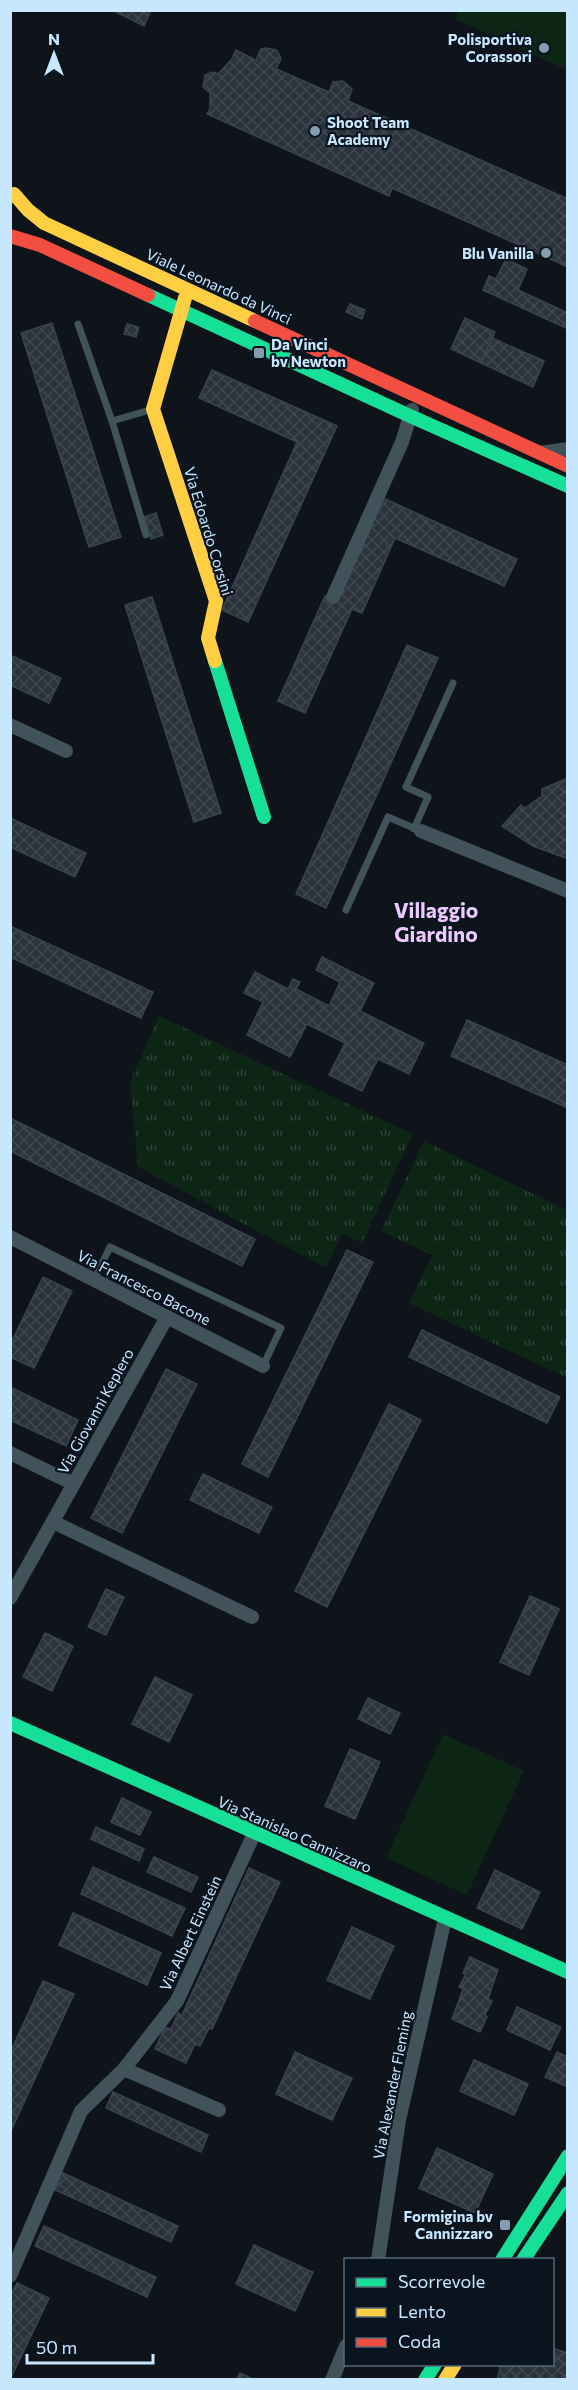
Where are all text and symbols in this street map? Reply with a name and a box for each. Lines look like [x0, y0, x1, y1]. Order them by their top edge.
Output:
north arrow [24, 24, 84, 84]
text: N [48, 29, 60, 48]
place label: Polisportiva Corassori [448, 30, 532, 65]
marker: Polisportiva Corassori [537, 41, 551, 55]
place label: Shoot Team Academy [327, 113, 409, 148]
marker: Shoot Team Academy [308, 124, 322, 138]
street label: Viale Leonardo da Vinci [144, 244, 294, 328]
place label: Blu Vanilla [462, 244, 534, 262]
marker: Blu Vanilla [539, 246, 553, 260]
place label: Da Vinci bv Newton [271, 335, 346, 370]
marker: Da Vinci bv Newton [252, 346, 266, 360]
street label: Via Edoardo Corsini [181, 464, 237, 598]
district label: Villaggio Giardino [394, 897, 478, 946]
street label: Via Francesco Bacone [74, 1246, 214, 1329]
street label: Via Giovanni Keplero [53, 1345, 137, 1477]
street label: Via Stanislao Cannizzaro [215, 1792, 375, 1876]
street label: Via Albert Einstein [155, 1872, 225, 1994]
street label: Via Alexander Fleming [369, 2009, 415, 2161]
place label: Formigina bv Cannizzaro [403, 2207, 493, 2242]
marker: Formigina bv Cannizzaro [498, 2218, 512, 2232]
legend [344, 2258, 554, 2366]
text: Scorrevole [398, 2270, 485, 2292]
text: Lento [398, 2300, 446, 2322]
scale bar [27, 2327, 153, 2365]
text: Coda [398, 2330, 441, 2352]
text: 50 m [36, 2336, 77, 2358]

